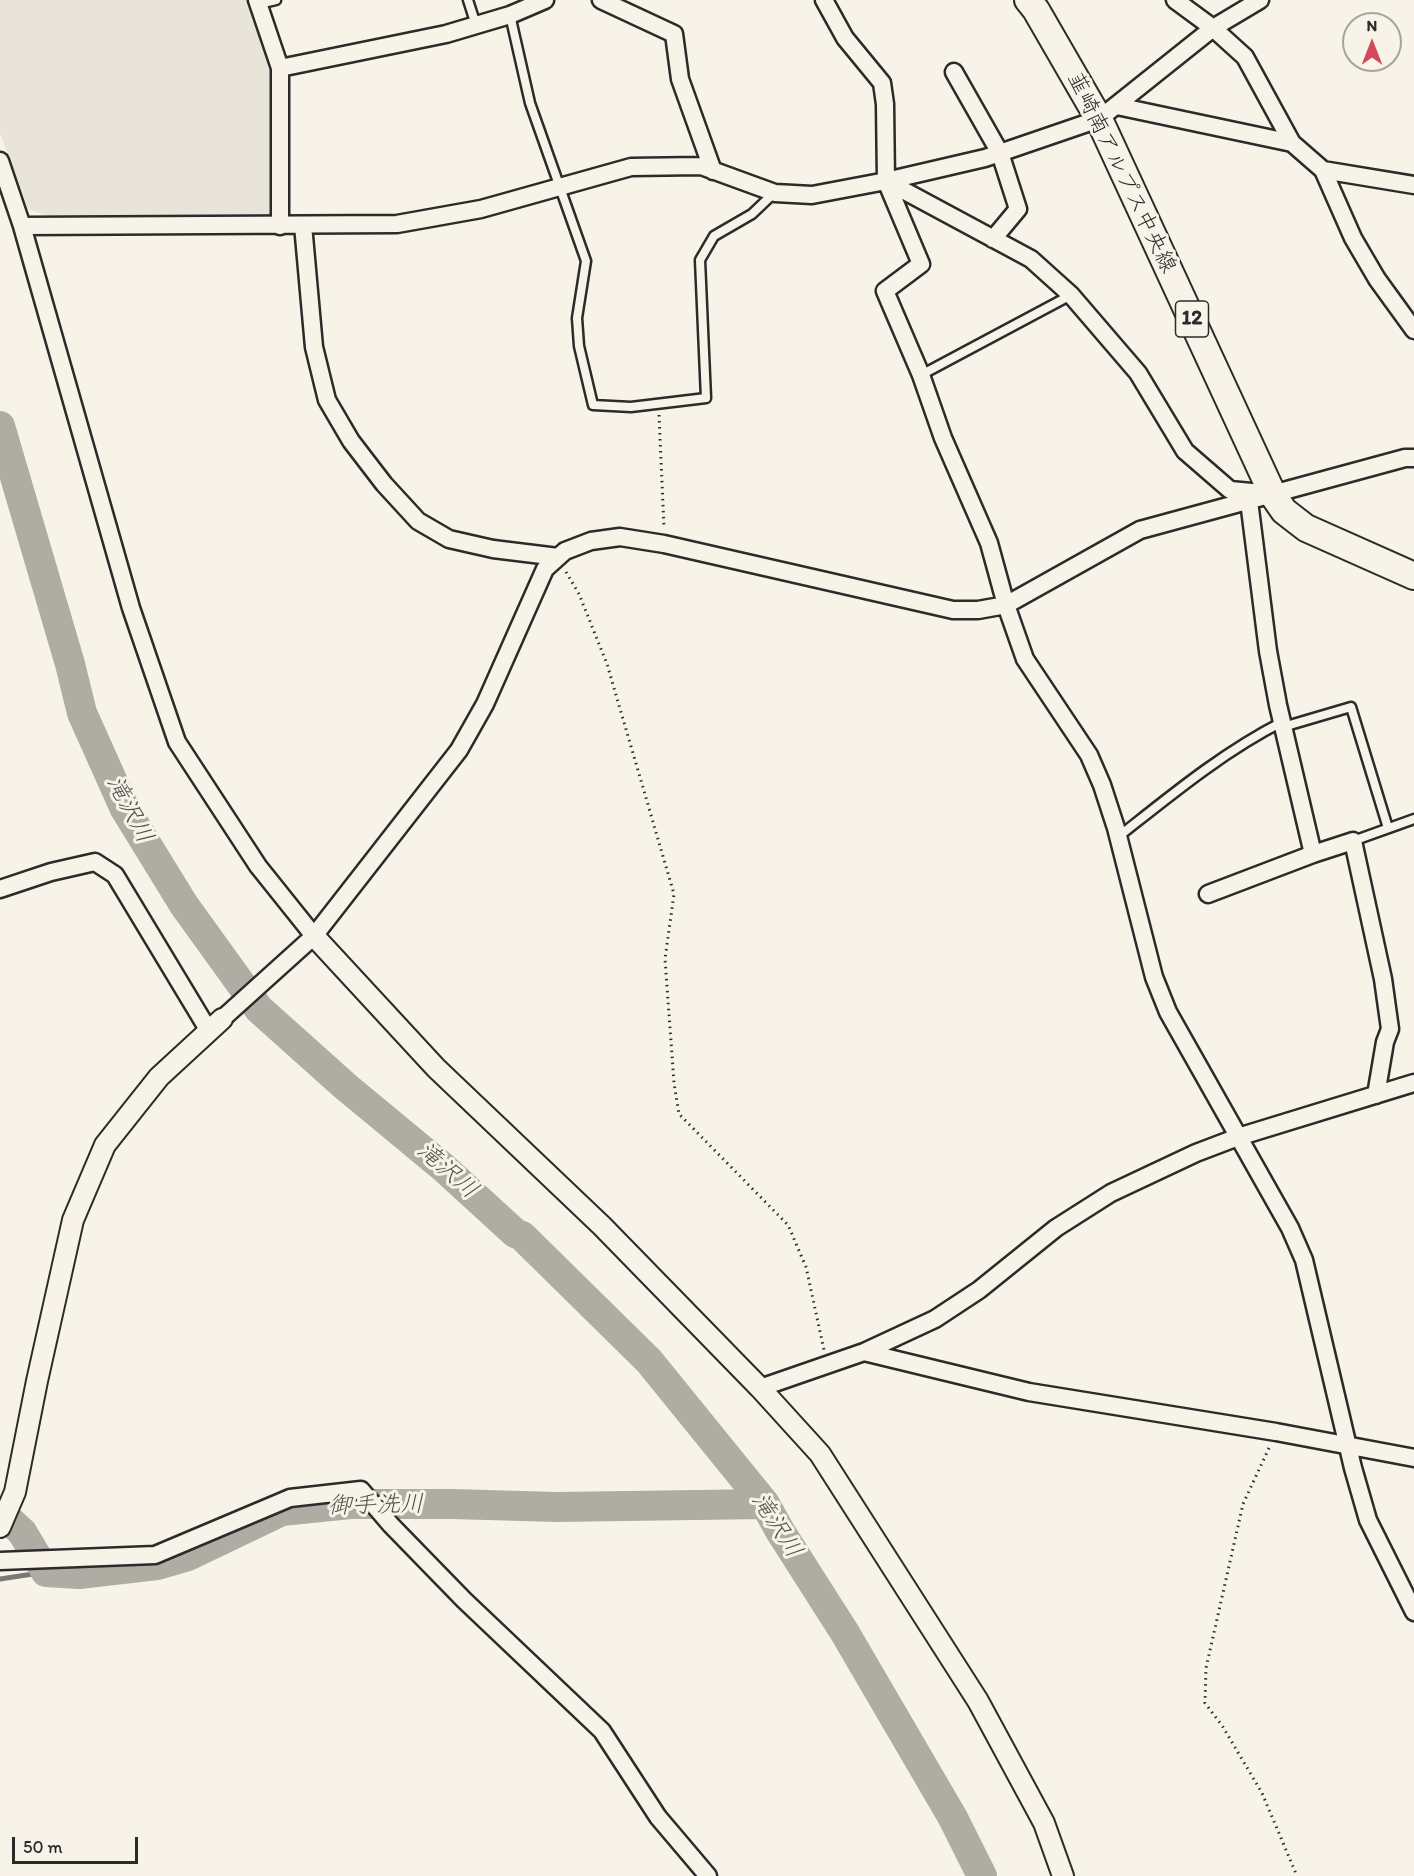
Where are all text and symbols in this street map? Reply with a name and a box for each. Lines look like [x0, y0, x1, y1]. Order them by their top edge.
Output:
north arrow [1342, 12, 1402, 72]
text: N [1367, 16, 1377, 35]
street label: 韮崎南アルプス中央線 [1061, 68, 1181, 278]
road number: 12 [1176, 301, 1208, 337]
water label: 滝沢川 [99, 771, 159, 849]
water label: 滝沢川 [410, 1137, 484, 1205]
water label: 滝沢川 [744, 1488, 808, 1564]
water label: 御手洗川 [328, 1491, 424, 1521]
scale bar [15, 1825, 141, 1863]
text: 50 m [23, 1836, 63, 1858]

